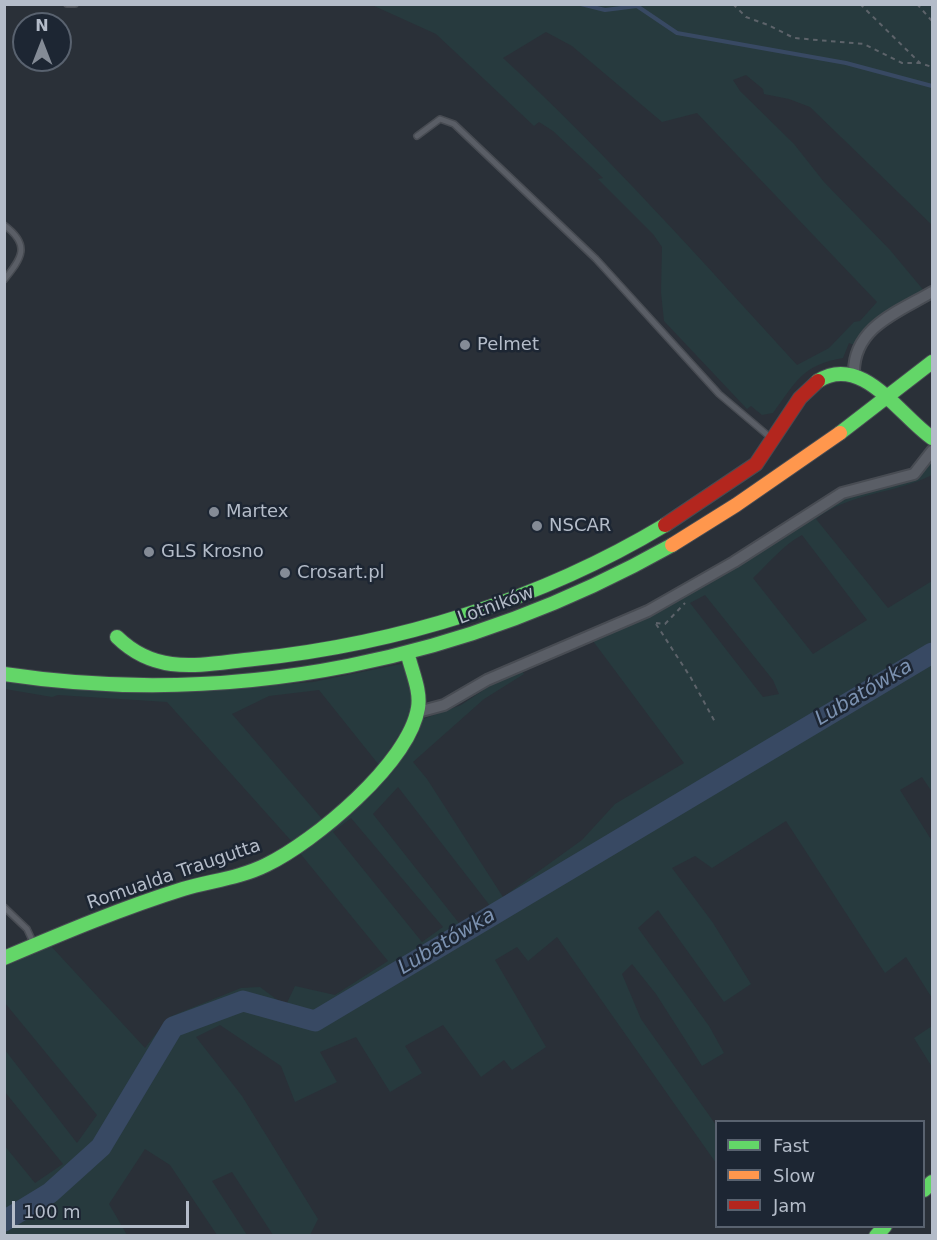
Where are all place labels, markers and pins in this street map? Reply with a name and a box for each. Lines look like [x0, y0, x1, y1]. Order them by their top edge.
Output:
place label: Pelmet [477, 334, 539, 356]
marker: Pelmet [458, 338, 472, 352]
place label: Martex [226, 501, 288, 523]
marker: Martex [207, 505, 221, 519]
place label: NSCAR [549, 515, 611, 537]
marker: NSCAR [530, 519, 544, 533]
place label: GLS Krosno [161, 541, 264, 563]
marker: GLS Krosno [142, 545, 156, 559]
place label: Crosart.pl [297, 562, 385, 584]
marker: Crosart.pl [278, 566, 292, 580]

